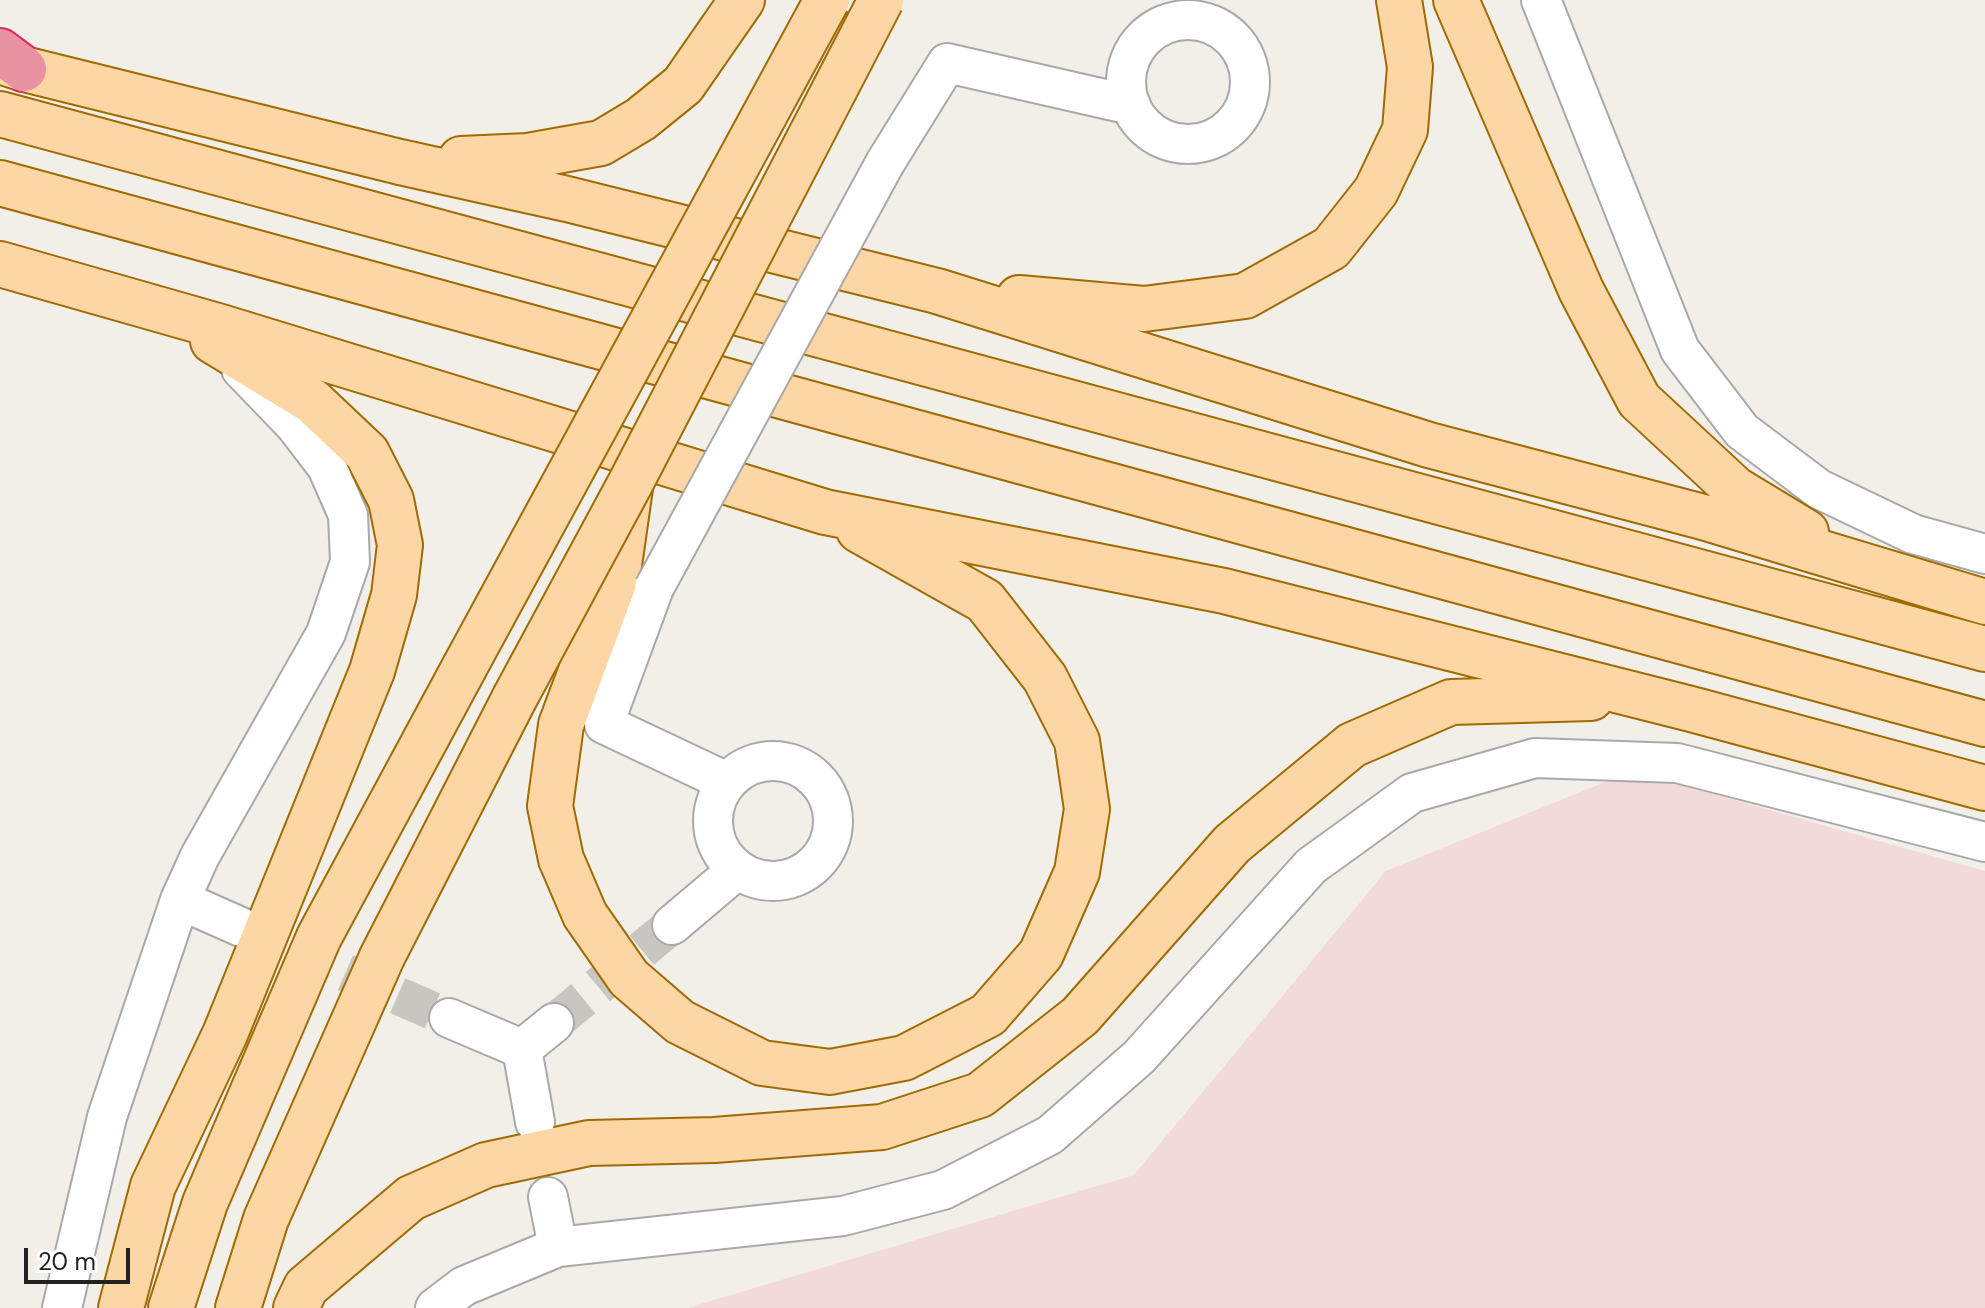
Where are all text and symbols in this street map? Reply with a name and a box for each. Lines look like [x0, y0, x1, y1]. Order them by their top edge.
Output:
scale bar [28, 1232, 134, 1282]
text: 20 m [38, 1246, 96, 1277]

